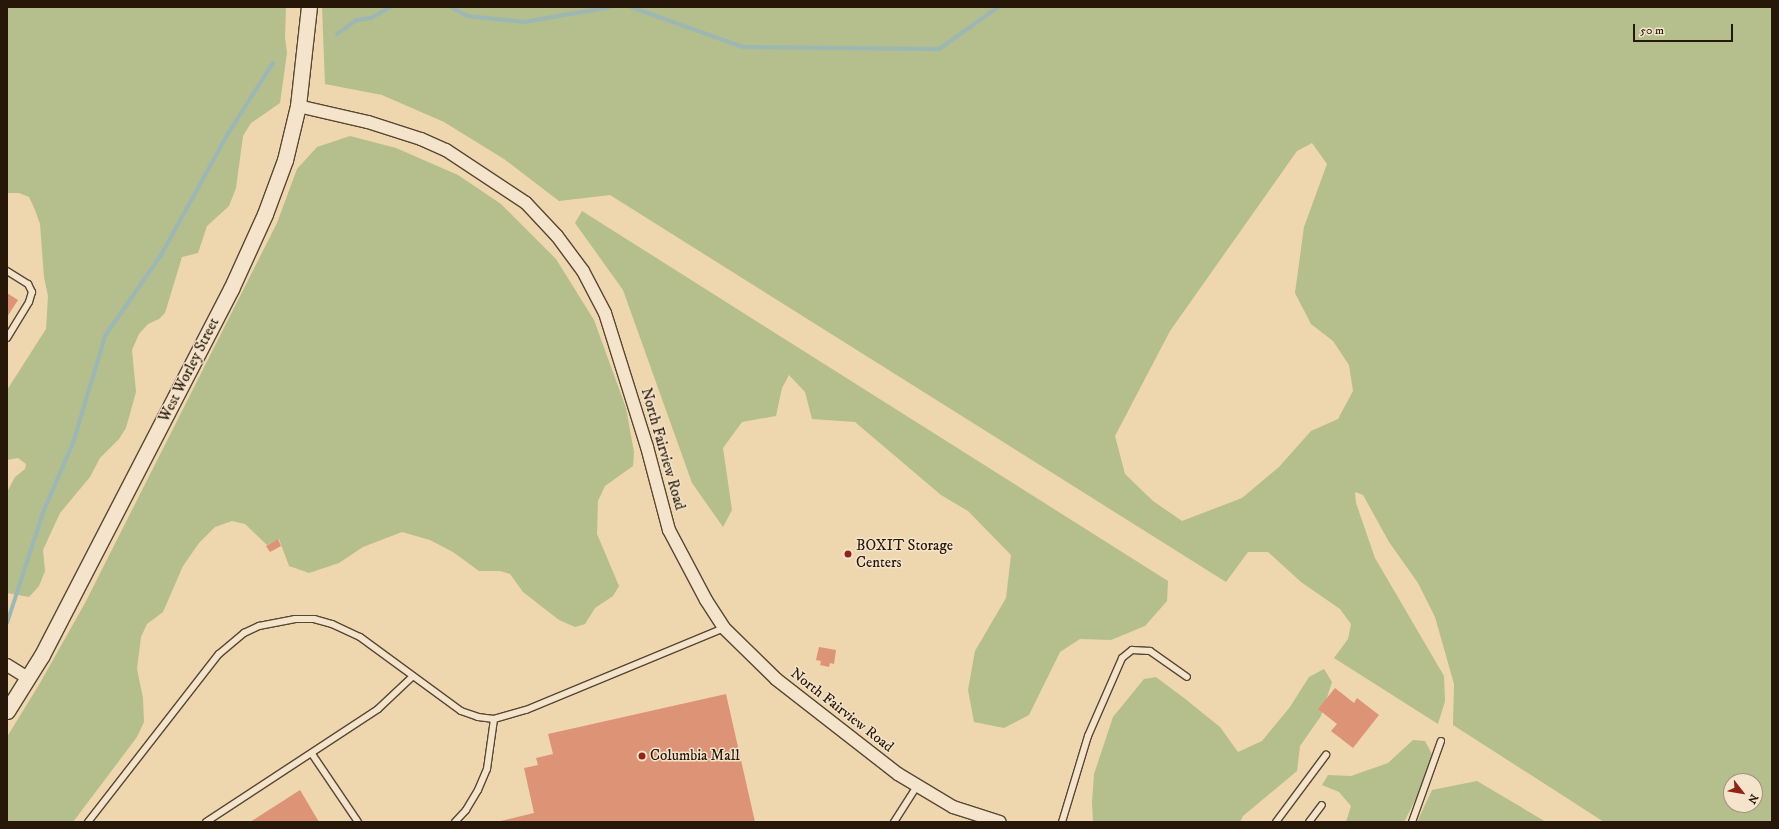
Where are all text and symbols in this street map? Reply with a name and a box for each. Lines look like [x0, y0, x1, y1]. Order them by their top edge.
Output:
scale bar [1635, 16, 1735, 42]
text: 50 m [1640, 23, 1664, 38]
street label: West Worley Street [155, 315, 223, 425]
street label: North Fairview Road [637, 386, 689, 512]
place label: BOXIT Storage Centers [856, 536, 953, 571]
marker: BOXIT Storage Centers [843, 549, 853, 559]
street label: North Fairview Road [787, 664, 897, 756]
place label: Columbia Mall [650, 747, 740, 765]
marker: Columbia Mall [637, 751, 647, 761]
north arrow [1723, 773, 1763, 813]
text: N [1744, 791, 1761, 806]

